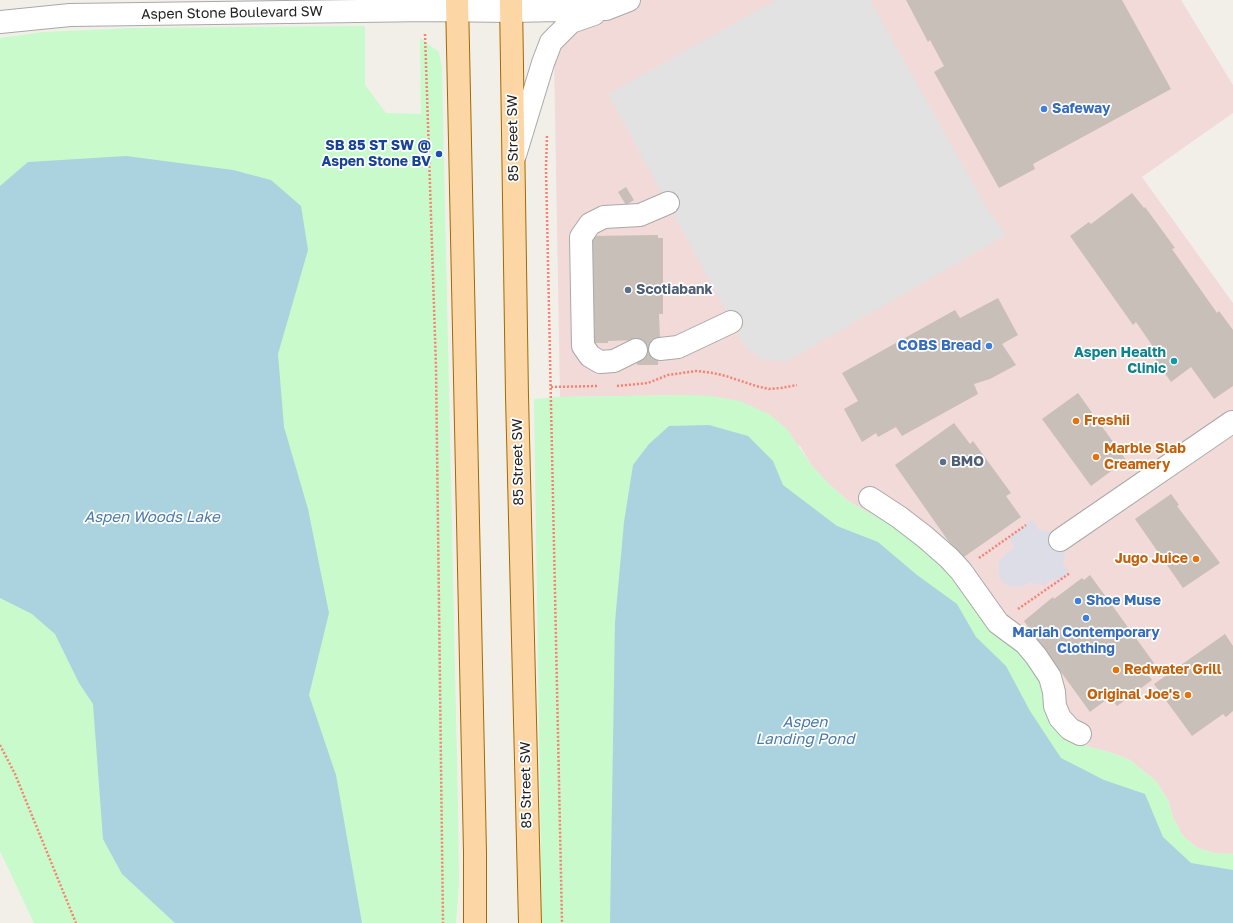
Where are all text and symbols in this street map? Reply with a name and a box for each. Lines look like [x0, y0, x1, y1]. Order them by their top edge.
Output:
street label: Aspen Stone Boulevard SW [141, 3, 323, 23]
street label: 85 Street SW [504, 94, 522, 182]
place label: Safeway [1052, 101, 1110, 117]
marker: Safeway [1039, 104, 1049, 114]
place label: SB 85 ST SW @ Aspen Stone BV [321, 138, 431, 170]
marker: SB 85 ST SW @ Aspen Stone BV [434, 149, 444, 159]
place label: Scotiabank [636, 282, 713, 298]
marker: Scotiabank [623, 285, 633, 295]
place label: COBS Bread [897, 338, 981, 354]
marker: COBS Bread [984, 341, 994, 351]
place label: Aspen Health Clinic [1074, 345, 1166, 378]
marker: Aspen Health Clinic [1169, 356, 1179, 366]
place label: Freshii [1084, 413, 1130, 429]
marker: Freshii [1071, 416, 1081, 426]
street label: 85 Street SW [509, 418, 527, 506]
place label: Marble Slab Creamery [1104, 441, 1186, 474]
marker: Marble Slab Creamery [1091, 452, 1101, 462]
place label: BMO [951, 454, 984, 470]
marker: BMO [938, 457, 948, 467]
water label: Aspen Woods Lake [84, 508, 220, 526]
place label: Jugo Juice [1115, 551, 1188, 567]
marker: Jugo Juice [1191, 554, 1201, 564]
place label: Shoe Muse [1086, 593, 1161, 609]
marker: Shoe Muse [1073, 596, 1083, 606]
marker: Mariah Contemporary Clothing [1081, 613, 1091, 623]
place label: Mariah Contemporary Clothing [1012, 625, 1160, 658]
place label: Redwater Grill [1124, 662, 1222, 678]
marker: Redwater Grill [1111, 665, 1121, 675]
place label: Original Joe's [1087, 687, 1180, 703]
marker: Original Joe's [1183, 690, 1193, 700]
water label: Aspen Landing Pond [756, 713, 854, 748]
street label: 85 Street SW [517, 741, 535, 829]

